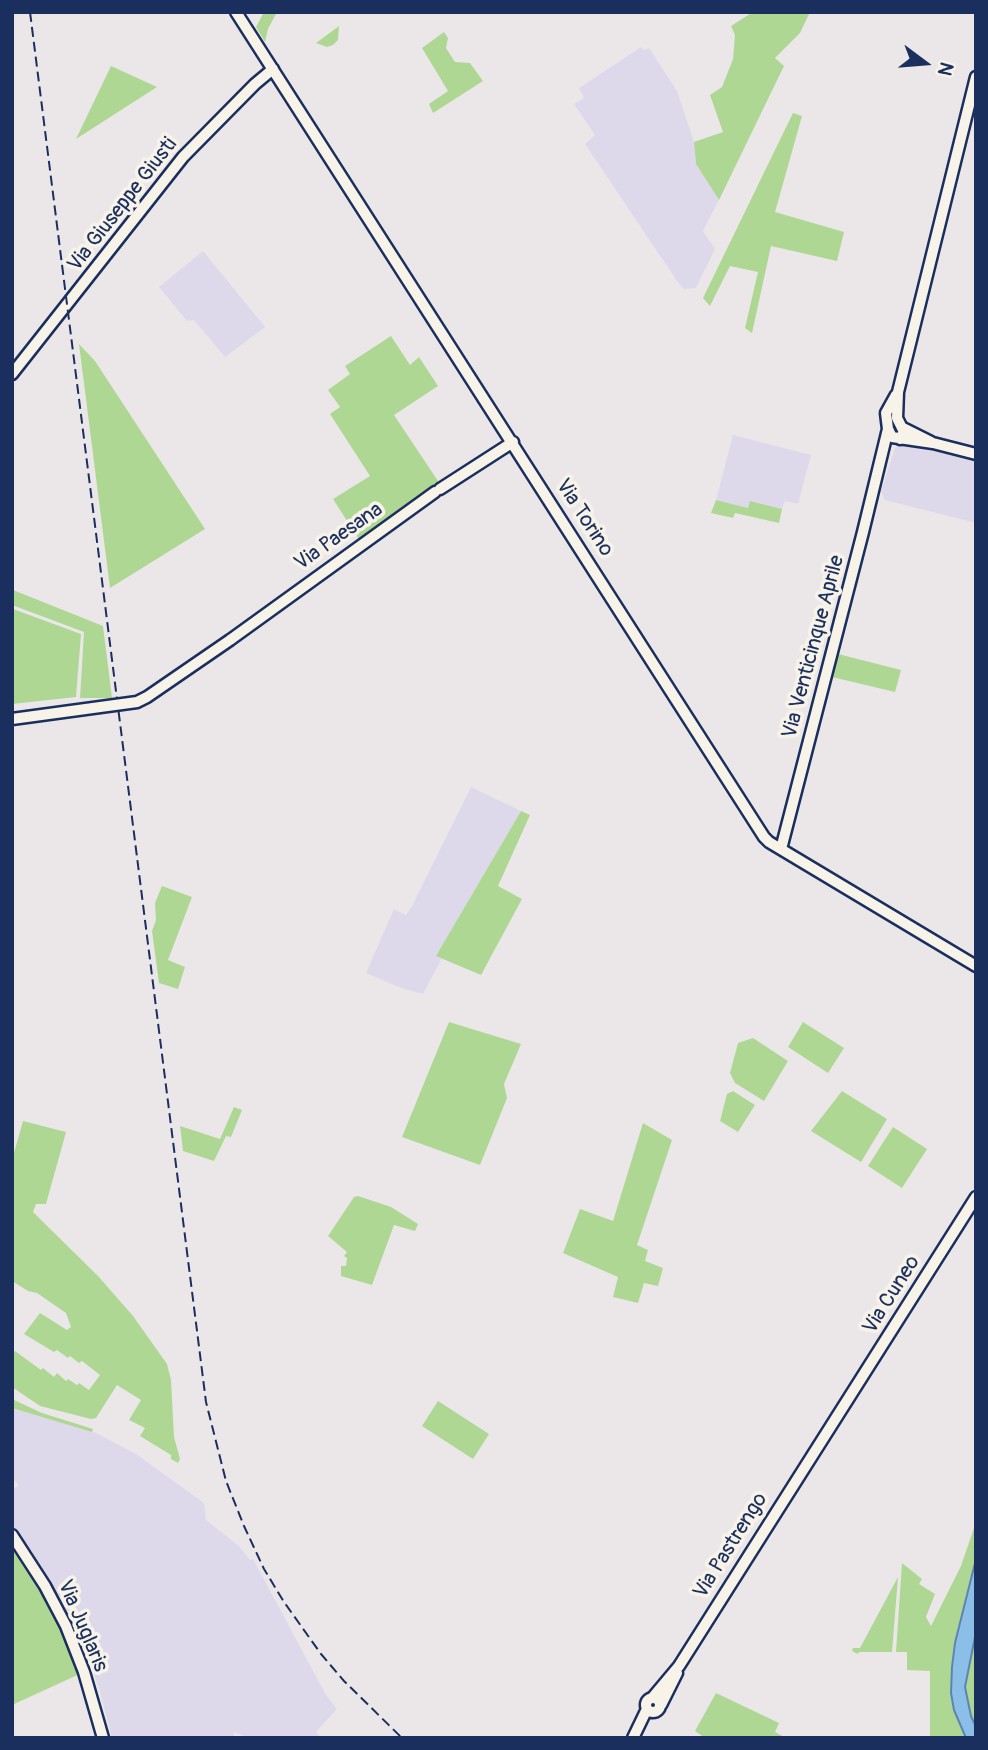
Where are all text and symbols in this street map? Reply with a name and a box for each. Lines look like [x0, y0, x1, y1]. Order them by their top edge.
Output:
north arrow [890, 28, 960, 98]
text: N [932, 59, 958, 78]
street label: Via Giuseppe Giusti [63, 133, 183, 277]
street label: Via Torino [550, 475, 618, 561]
street label: Via Paesana [290, 498, 388, 576]
street label: Via Venticinque Aprile [777, 553, 851, 741]
street label: Via Cuneo [858, 1251, 926, 1339]
street label: Via Pastrengo [689, 1489, 773, 1603]
street label: Via Juglaris [51, 1576, 113, 1676]

